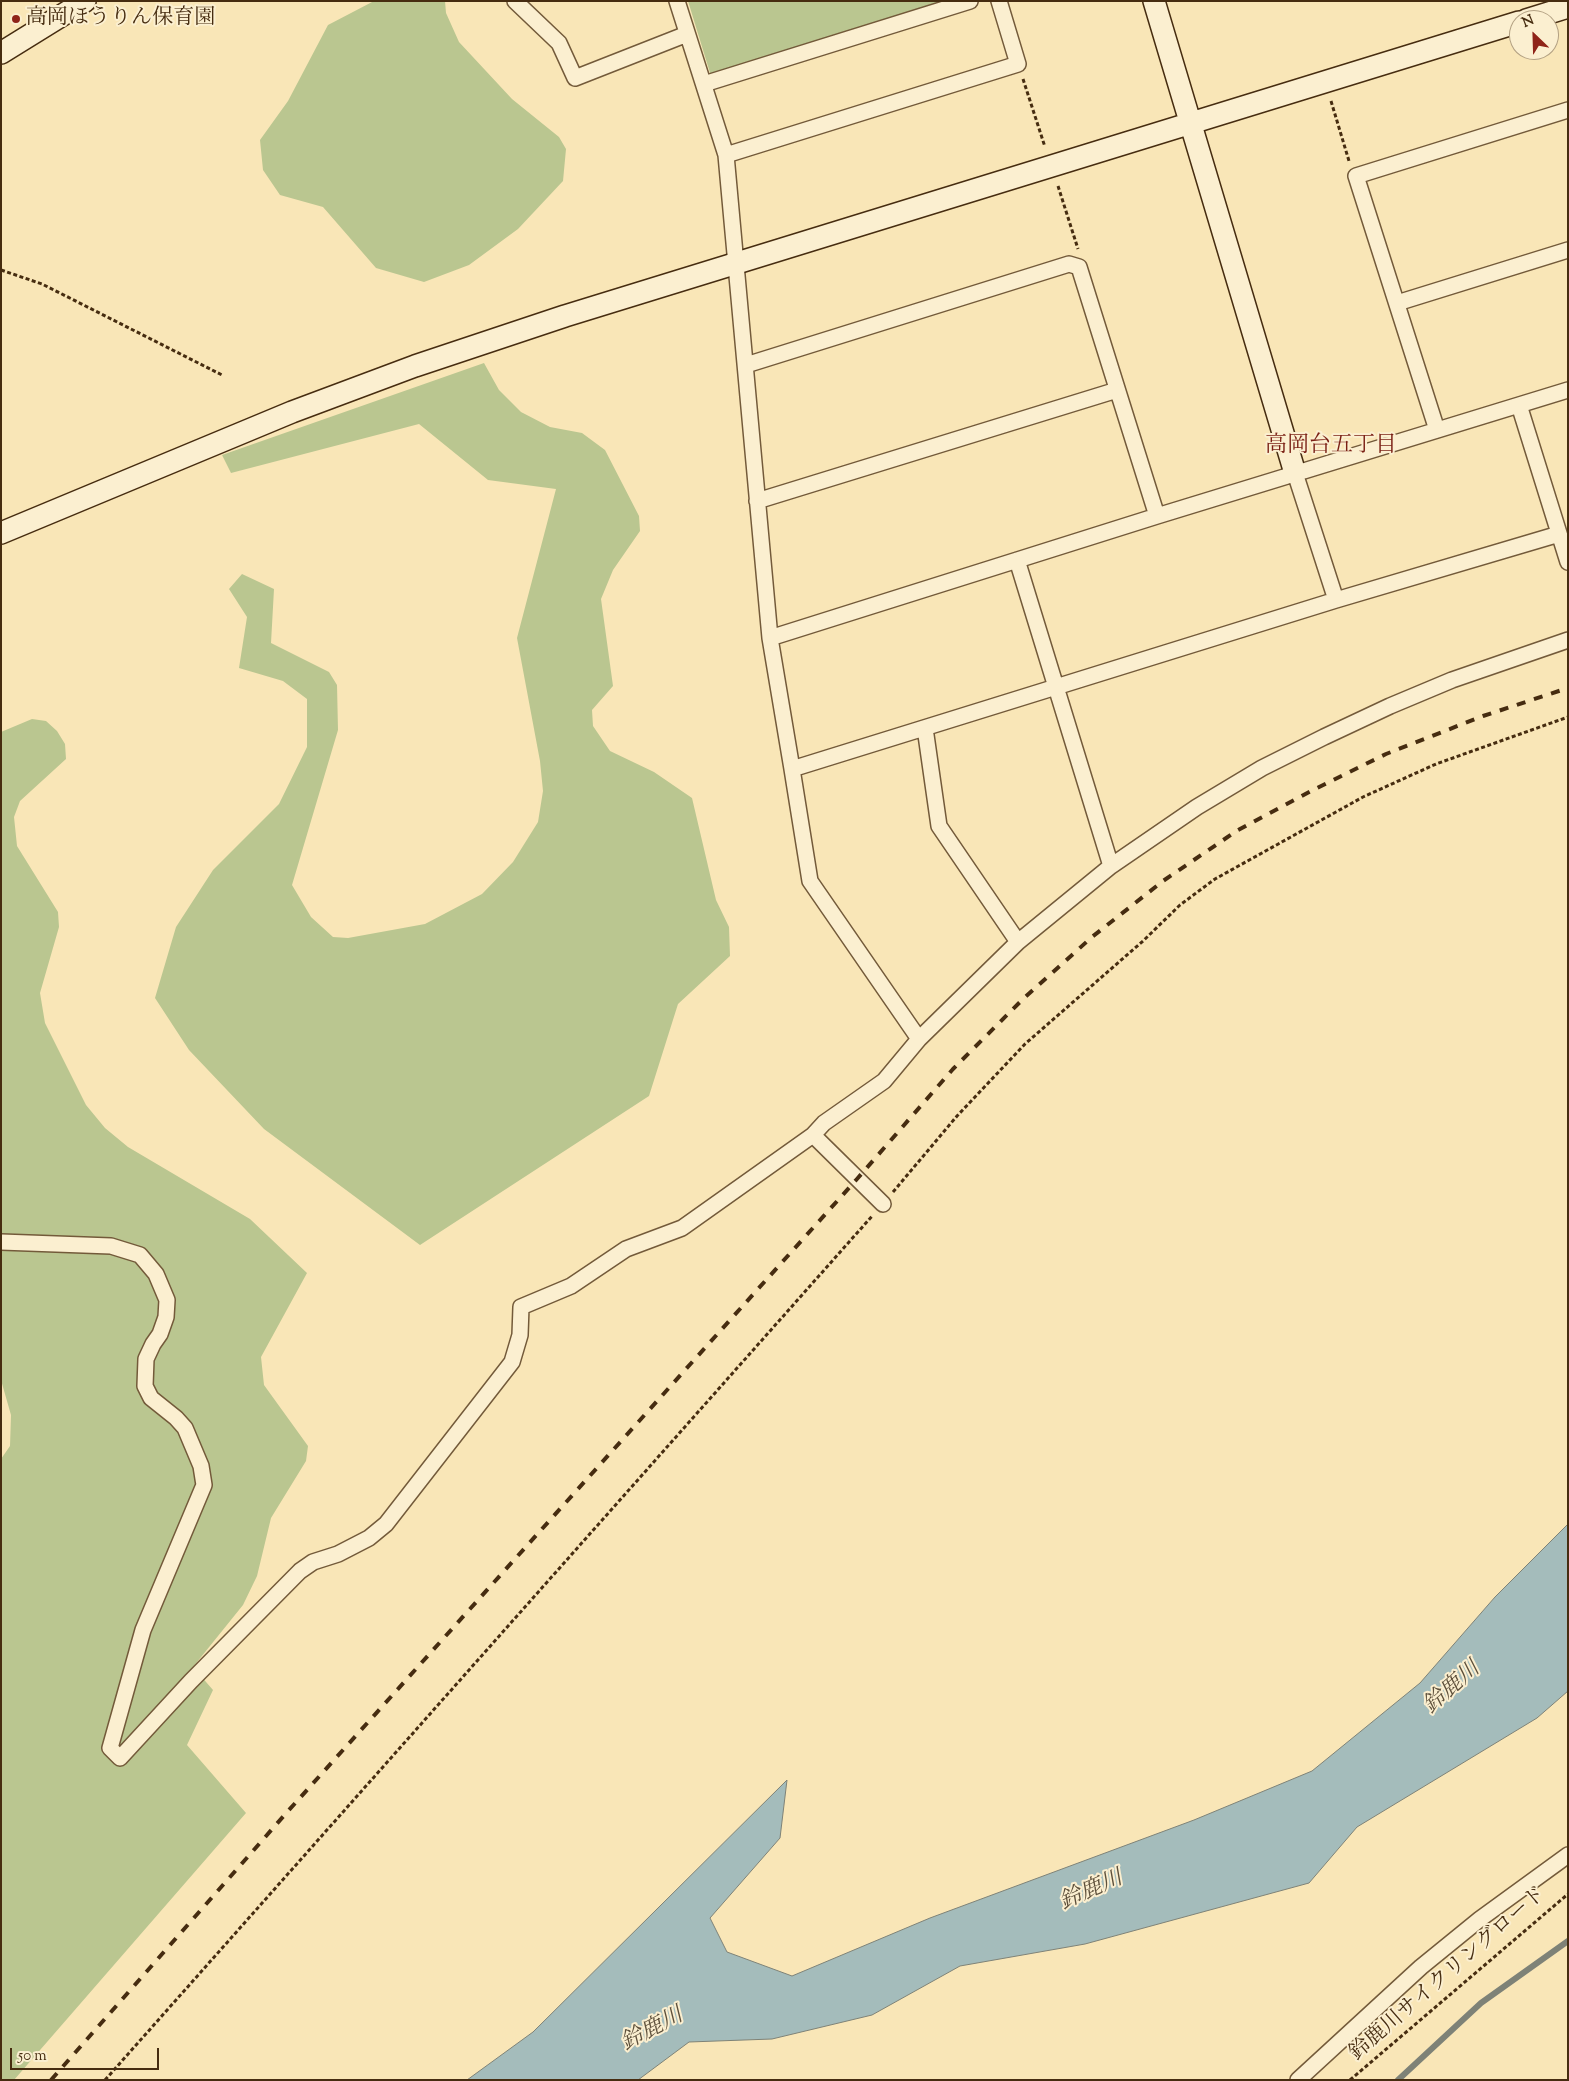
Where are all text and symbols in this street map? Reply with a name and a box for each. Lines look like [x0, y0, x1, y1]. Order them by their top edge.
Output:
place label: 高岡ほうりん保育園 [26, 6, 215, 32]
north arrow [1509, 10, 1559, 60]
text: N [1519, 11, 1537, 34]
marker: 高岡ほうりん保育園 [10, 13, 22, 25]
district label: 高岡台五丁目 [1265, 434, 1397, 460]
water label: 鈴鹿川 [1419, 1657, 1487, 1721]
water label: 鈴鹿川 [1056, 1867, 1128, 1917]
street label: 鈴鹿川サイクリングロード [1346, 1883, 1552, 2067]
water label: 鈴鹿川 [618, 2004, 688, 2058]
scale bar [12, 2038, 161, 2070]
text: 50 m [18, 2046, 47, 2067]

